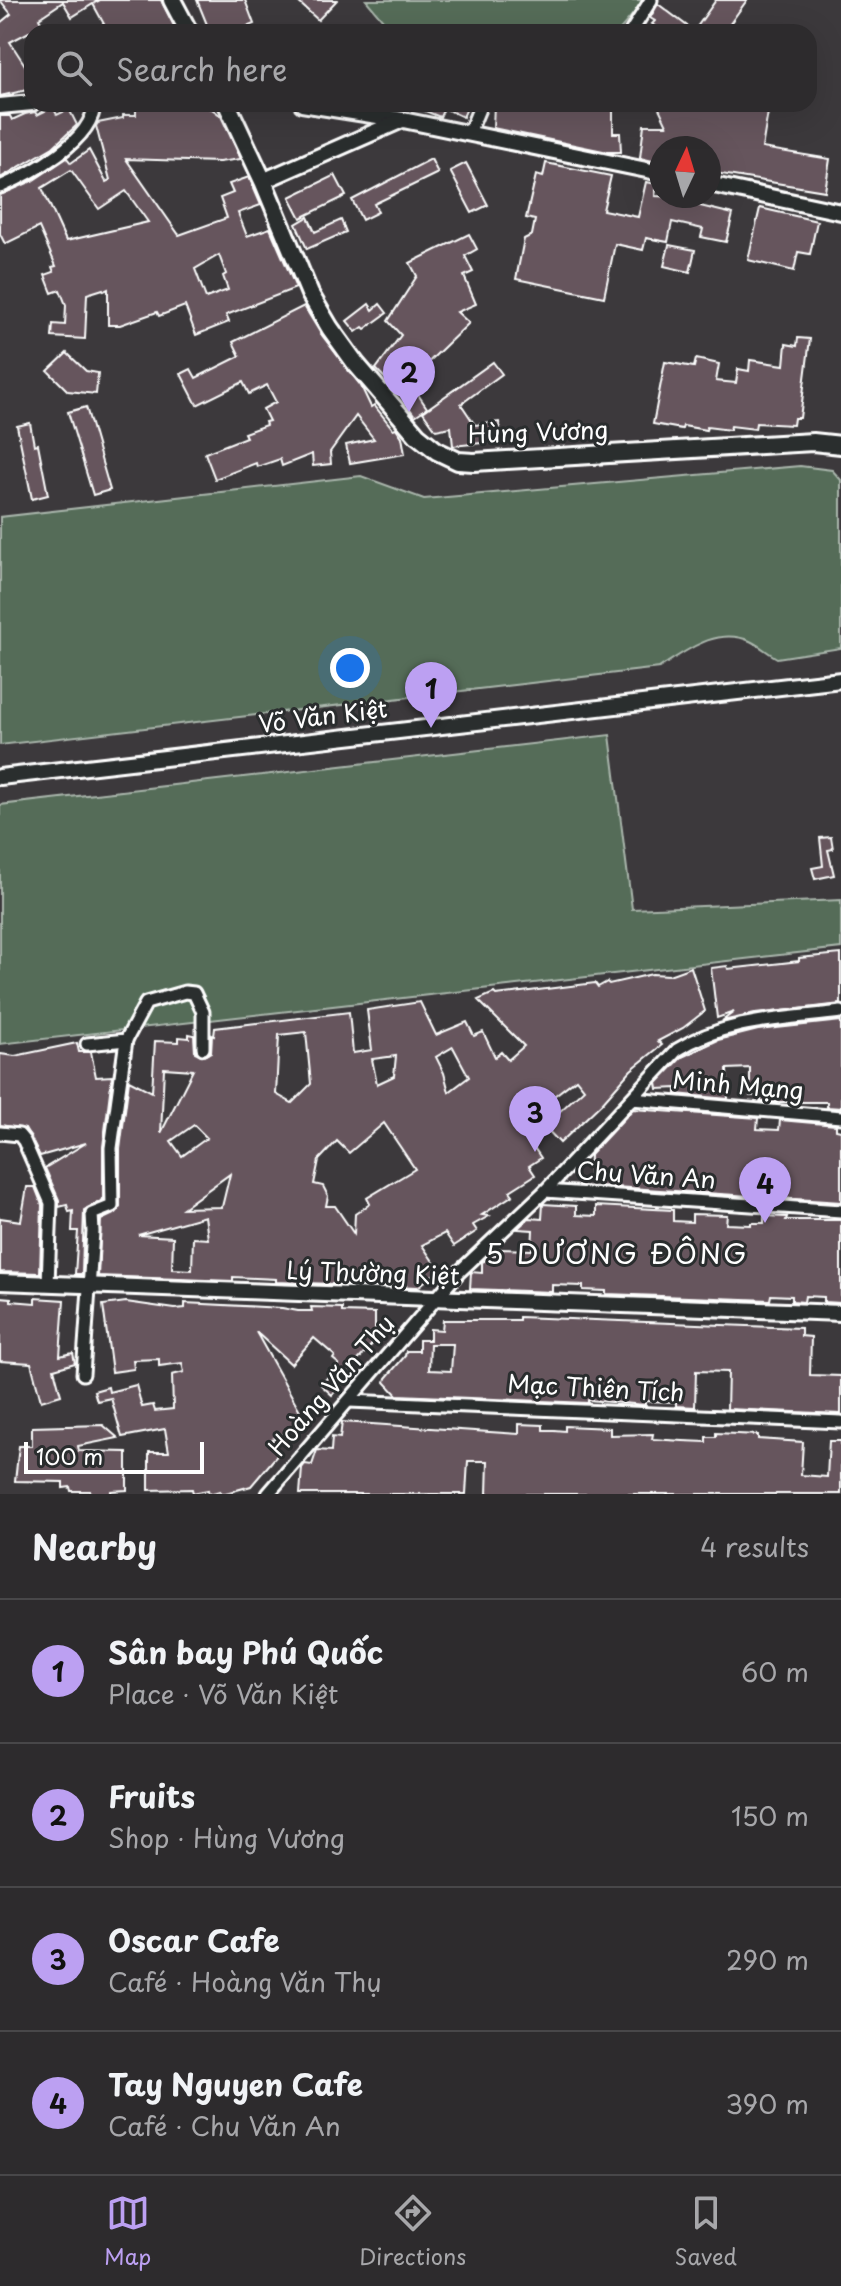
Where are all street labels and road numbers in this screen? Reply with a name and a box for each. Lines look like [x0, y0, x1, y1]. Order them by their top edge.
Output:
street label: Hùng Vương [467, 411, 609, 451]
street label: Võ Văn Kiệt [256, 689, 389, 741]
street label: Minh Mạng [671, 1060, 805, 1108]
street label: Chu Văn An [575, 1151, 717, 1197]
street label: Lý Thường Kiệt [286, 1251, 461, 1293]
street label: Hoàng Văn Thụ [259, 1306, 402, 1463]
street label: Mạc Thiên Tích [507, 1364, 686, 1410]

